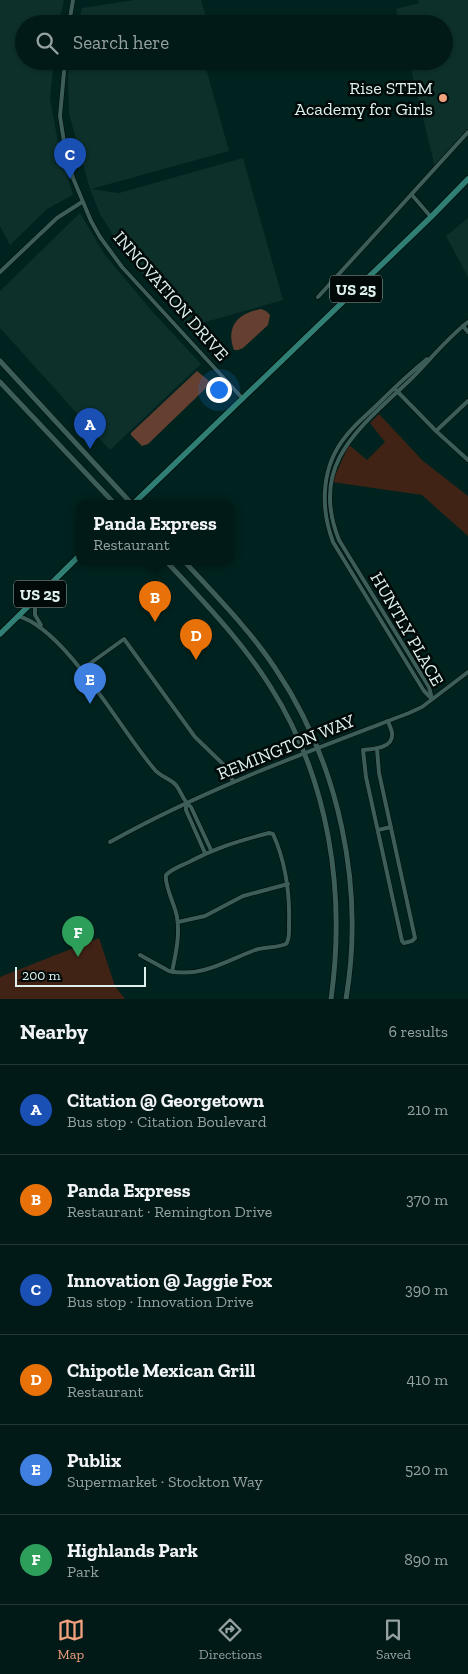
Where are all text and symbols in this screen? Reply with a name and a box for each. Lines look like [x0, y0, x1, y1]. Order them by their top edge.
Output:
search box [15, 15, 453, 70]
icon: search [33, 29, 61, 57]
text: Search here [73, 31, 169, 54]
place label: Rise STEM Academy for Girls [294, 77, 433, 120]
marker: Rise STEM Academy for Girls [437, 92, 449, 104]
pin: C [54, 138, 86, 179]
street label: INNOVATION DRIVE [109, 227, 233, 365]
road number: US 25 [330, 276, 382, 302]
your location [206, 377, 232, 403]
pin: A [74, 408, 106, 449]
popup [76, 500, 234, 565]
text: Panda Express [93, 512, 217, 535]
text: Restaurant [93, 535, 170, 554]
street label: HUNTLY PLACE [366, 568, 448, 690]
road number: US 25 [14, 580, 66, 608]
pin: B [139, 581, 171, 622]
pin: D [180, 619, 212, 660]
pin: E [74, 663, 106, 704]
street label: REMINGTON WAY [214, 709, 358, 785]
pin: F [62, 916, 94, 957]
scale bar [15, 964, 146, 987]
text: 200 m [22, 967, 61, 984]
text: Nearby [20, 1019, 88, 1044]
text: 6 results [388, 1022, 448, 1041]
text: Citation @ Georgetown [67, 1089, 264, 1112]
text: A [31, 1100, 42, 1119]
text: 210 m [407, 1100, 448, 1119]
text: Bus stop · Citation Boulevard [67, 1112, 267, 1131]
text: Panda Express [67, 1179, 190, 1202]
text: B [31, 1190, 41, 1209]
text: 370 m [406, 1190, 448, 1209]
text: Restaurant · Remington Drive [67, 1202, 272, 1221]
text: Innovation @ Jaggie Fox [67, 1269, 272, 1292]
text: C [31, 1280, 41, 1299]
text: 390 m [405, 1280, 448, 1299]
text: Bus stop · Innovation Drive [67, 1292, 253, 1311]
text: Chipotle Mexican Grill [67, 1359, 255, 1382]
text: D [30, 1370, 42, 1389]
text: 410 m [407, 1370, 448, 1389]
text: Restaurant [67, 1382, 143, 1401]
text: Publix [67, 1449, 121, 1472]
text: E [31, 1460, 41, 1479]
text: 520 m [405, 1460, 448, 1479]
text: Supermarket · Stockton Way [67, 1472, 263, 1491]
text: Highlands Park [67, 1539, 198, 1562]
text: F [31, 1550, 41, 1569]
text: 890 m [404, 1550, 448, 1569]
text: Park [67, 1562, 99, 1581]
tab: Map [57, 1616, 85, 1663]
tab: Directions [199, 1616, 262, 1663]
tab: Saved [376, 1616, 411, 1663]

